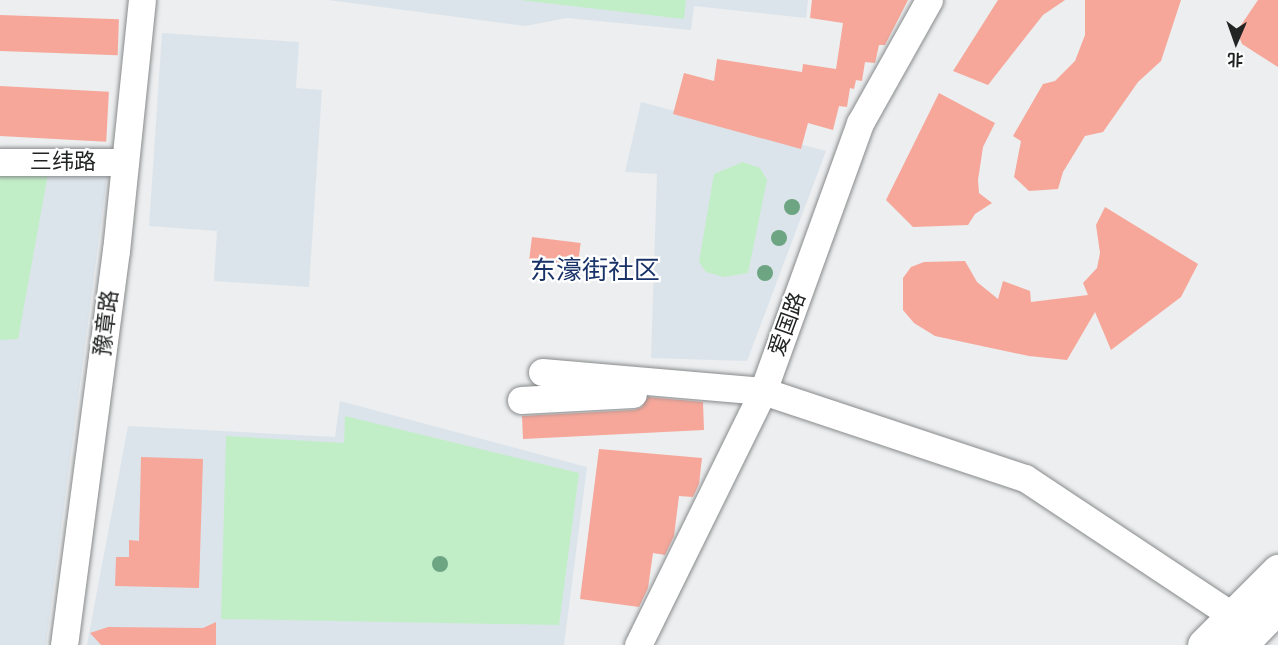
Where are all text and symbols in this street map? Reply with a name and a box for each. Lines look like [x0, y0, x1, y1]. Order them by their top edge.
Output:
north arrow [1206, 12, 1266, 72]
text: 北 [1227, 50, 1244, 70]
street label: 三纬路 [30, 149, 96, 175]
district label: 东濠街社区 [530, 254, 660, 286]
street label: 爱国路 [763, 288, 811, 360]
street label: 豫章路 [89, 289, 123, 357]

